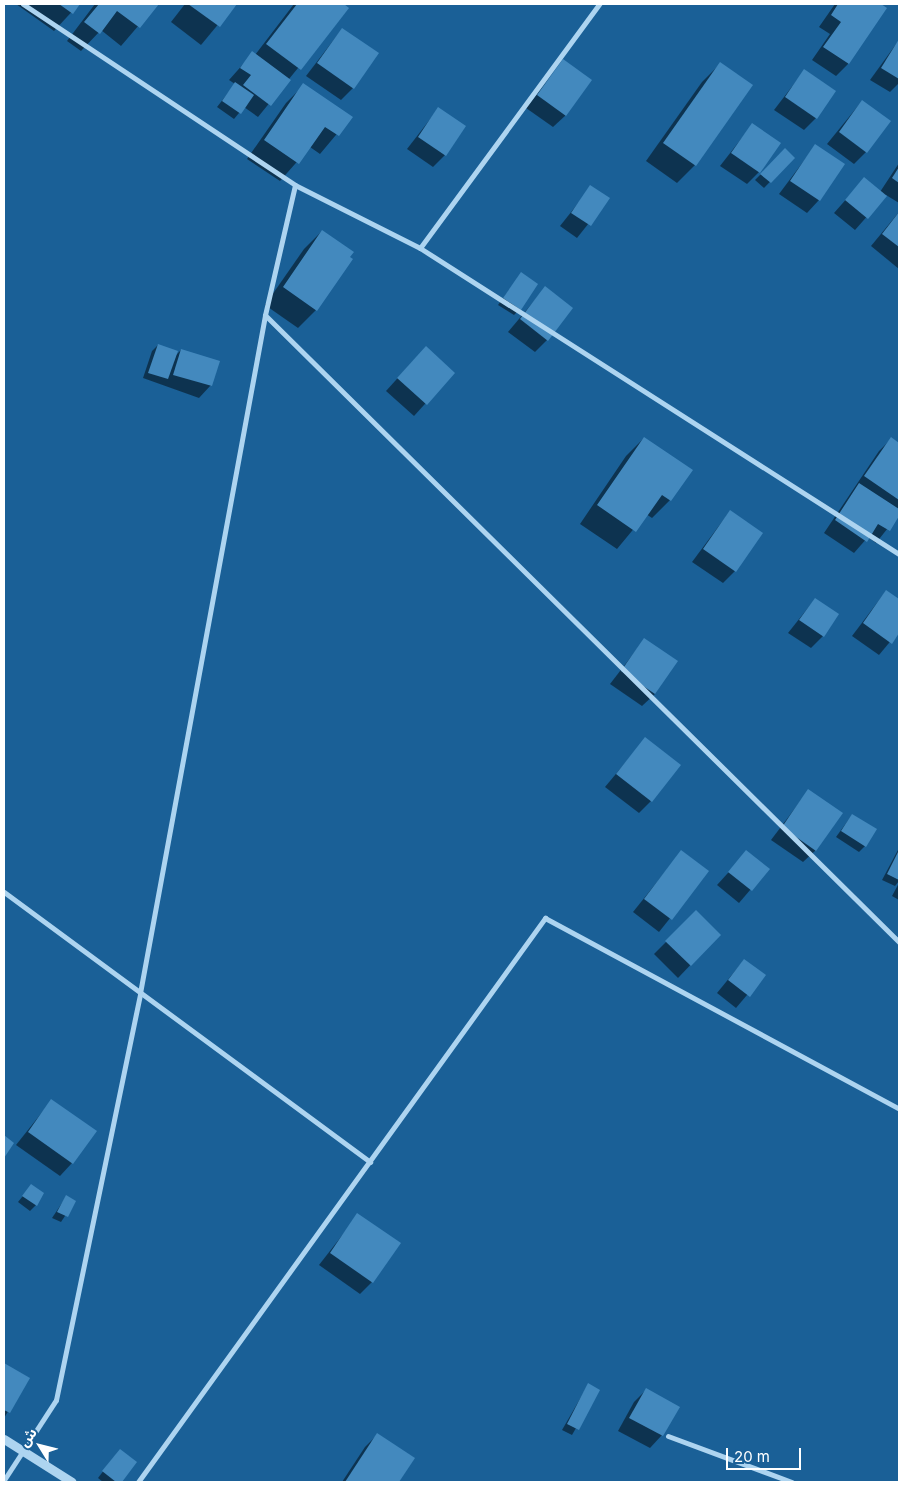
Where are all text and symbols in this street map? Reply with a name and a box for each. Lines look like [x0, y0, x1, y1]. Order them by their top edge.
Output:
north arrow [15, 1421, 65, 1471]
text: ش [15, 1424, 40, 1450]
scale bar [728, 1438, 803, 1470]
text: 20 m [734, 1447, 770, 1466]

